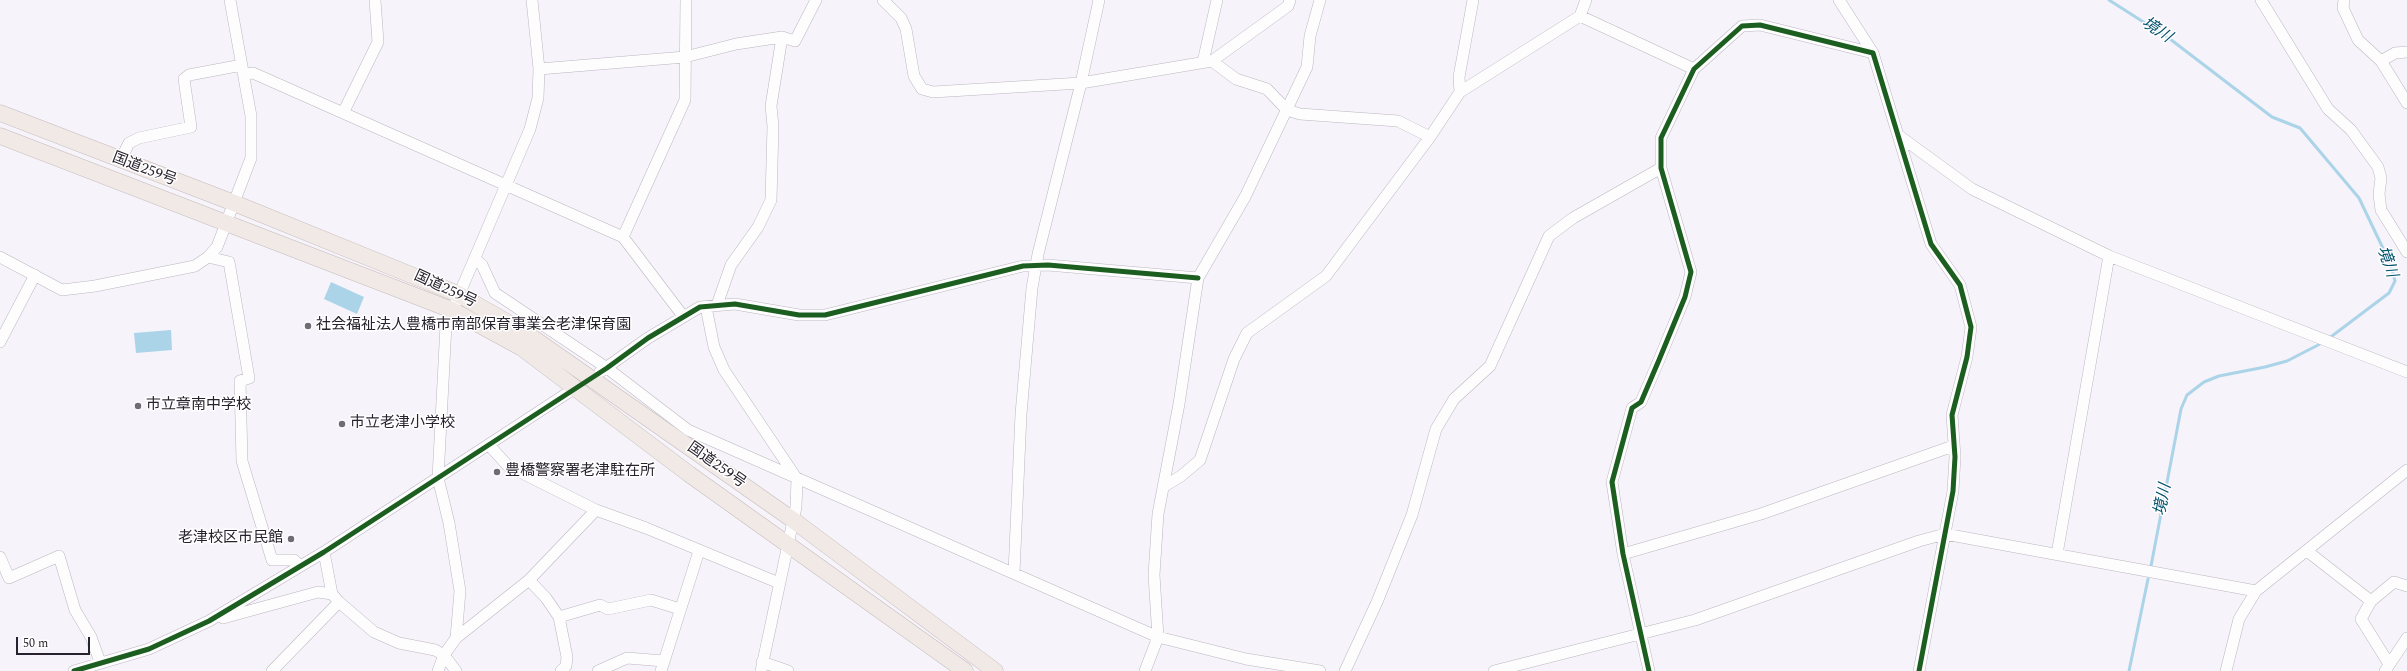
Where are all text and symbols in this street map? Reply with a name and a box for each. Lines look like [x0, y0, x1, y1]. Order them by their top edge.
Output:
water label: 境川 [2137, 14, 2175, 48]
street label: 国道259号 [109, 150, 179, 190]
water label: 境川 [2372, 244, 2400, 280]
street label: 国道259号 [411, 268, 479, 312]
place label: 社会福祉法人豊橋市南部保育事業会老津保育園 [316, 317, 631, 335]
marker: 社会福祉法人豊橋市南部保育事業会老津保育園 [303, 321, 313, 331]
place label: 市立章南中学校 [146, 397, 251, 415]
marker: 市立章南中学校 [133, 401, 143, 411]
place label: 市立老津小学校 [350, 415, 455, 433]
marker: 市立老津小学校 [337, 419, 347, 429]
street label: 国道259号 [683, 439, 749, 493]
place label: 豊橋警察署老津駐在所 [505, 463, 655, 481]
marker: 豊橋警察署老津駐在所 [492, 467, 502, 477]
water label: 境川 [2152, 482, 2176, 518]
place label: 老津校区市民館 [178, 530, 283, 548]
marker: 老津校区市民館 [286, 534, 296, 544]
scale bar [18, 629, 92, 655]
text: 50 m [23, 634, 48, 653]

